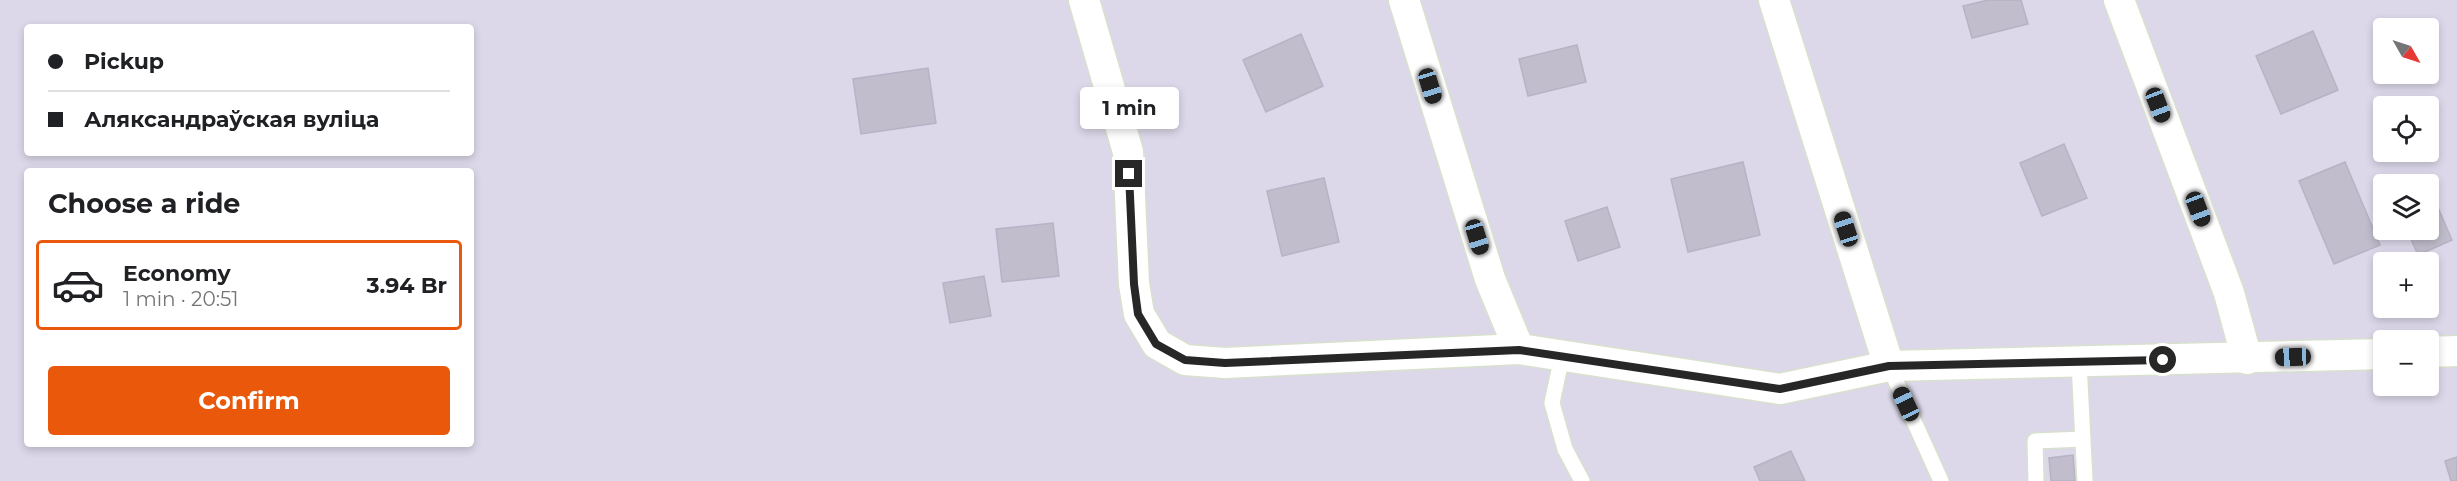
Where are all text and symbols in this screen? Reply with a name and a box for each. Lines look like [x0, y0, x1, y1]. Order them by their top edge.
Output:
north arrow [2373, 18, 2439, 84]
map controls [2373, 18, 2439, 396]
text: Pickup [84, 48, 164, 75]
car [1416, 66, 1444, 106]
car [2143, 85, 2173, 125]
callout: 1 min [1080, 87, 1178, 129]
text: 1 min [1102, 96, 1157, 120]
button: locate [2373, 96, 2439, 162]
text: Аляксандраўская вуліца [84, 106, 379, 133]
route end [1115, 160, 1142, 187]
button: layers [2373, 174, 2439, 240]
text: Choose a ride [48, 187, 240, 220]
car [2183, 189, 2213, 229]
car [1832, 209, 1860, 249]
car [1463, 217, 1491, 257]
button: + [2373, 252, 2439, 318]
icon: car [51, 258, 105, 312]
text: Economy [123, 260, 231, 287]
text: 3.94 Br [367, 272, 447, 299]
text: 1 min · 20:51 [123, 287, 238, 311]
button: − [2373, 330, 2439, 396]
route start [2149, 346, 2176, 373]
car [2275, 347, 2311, 367]
button: Confirm [48, 366, 450, 435]
car [1890, 384, 1922, 424]

